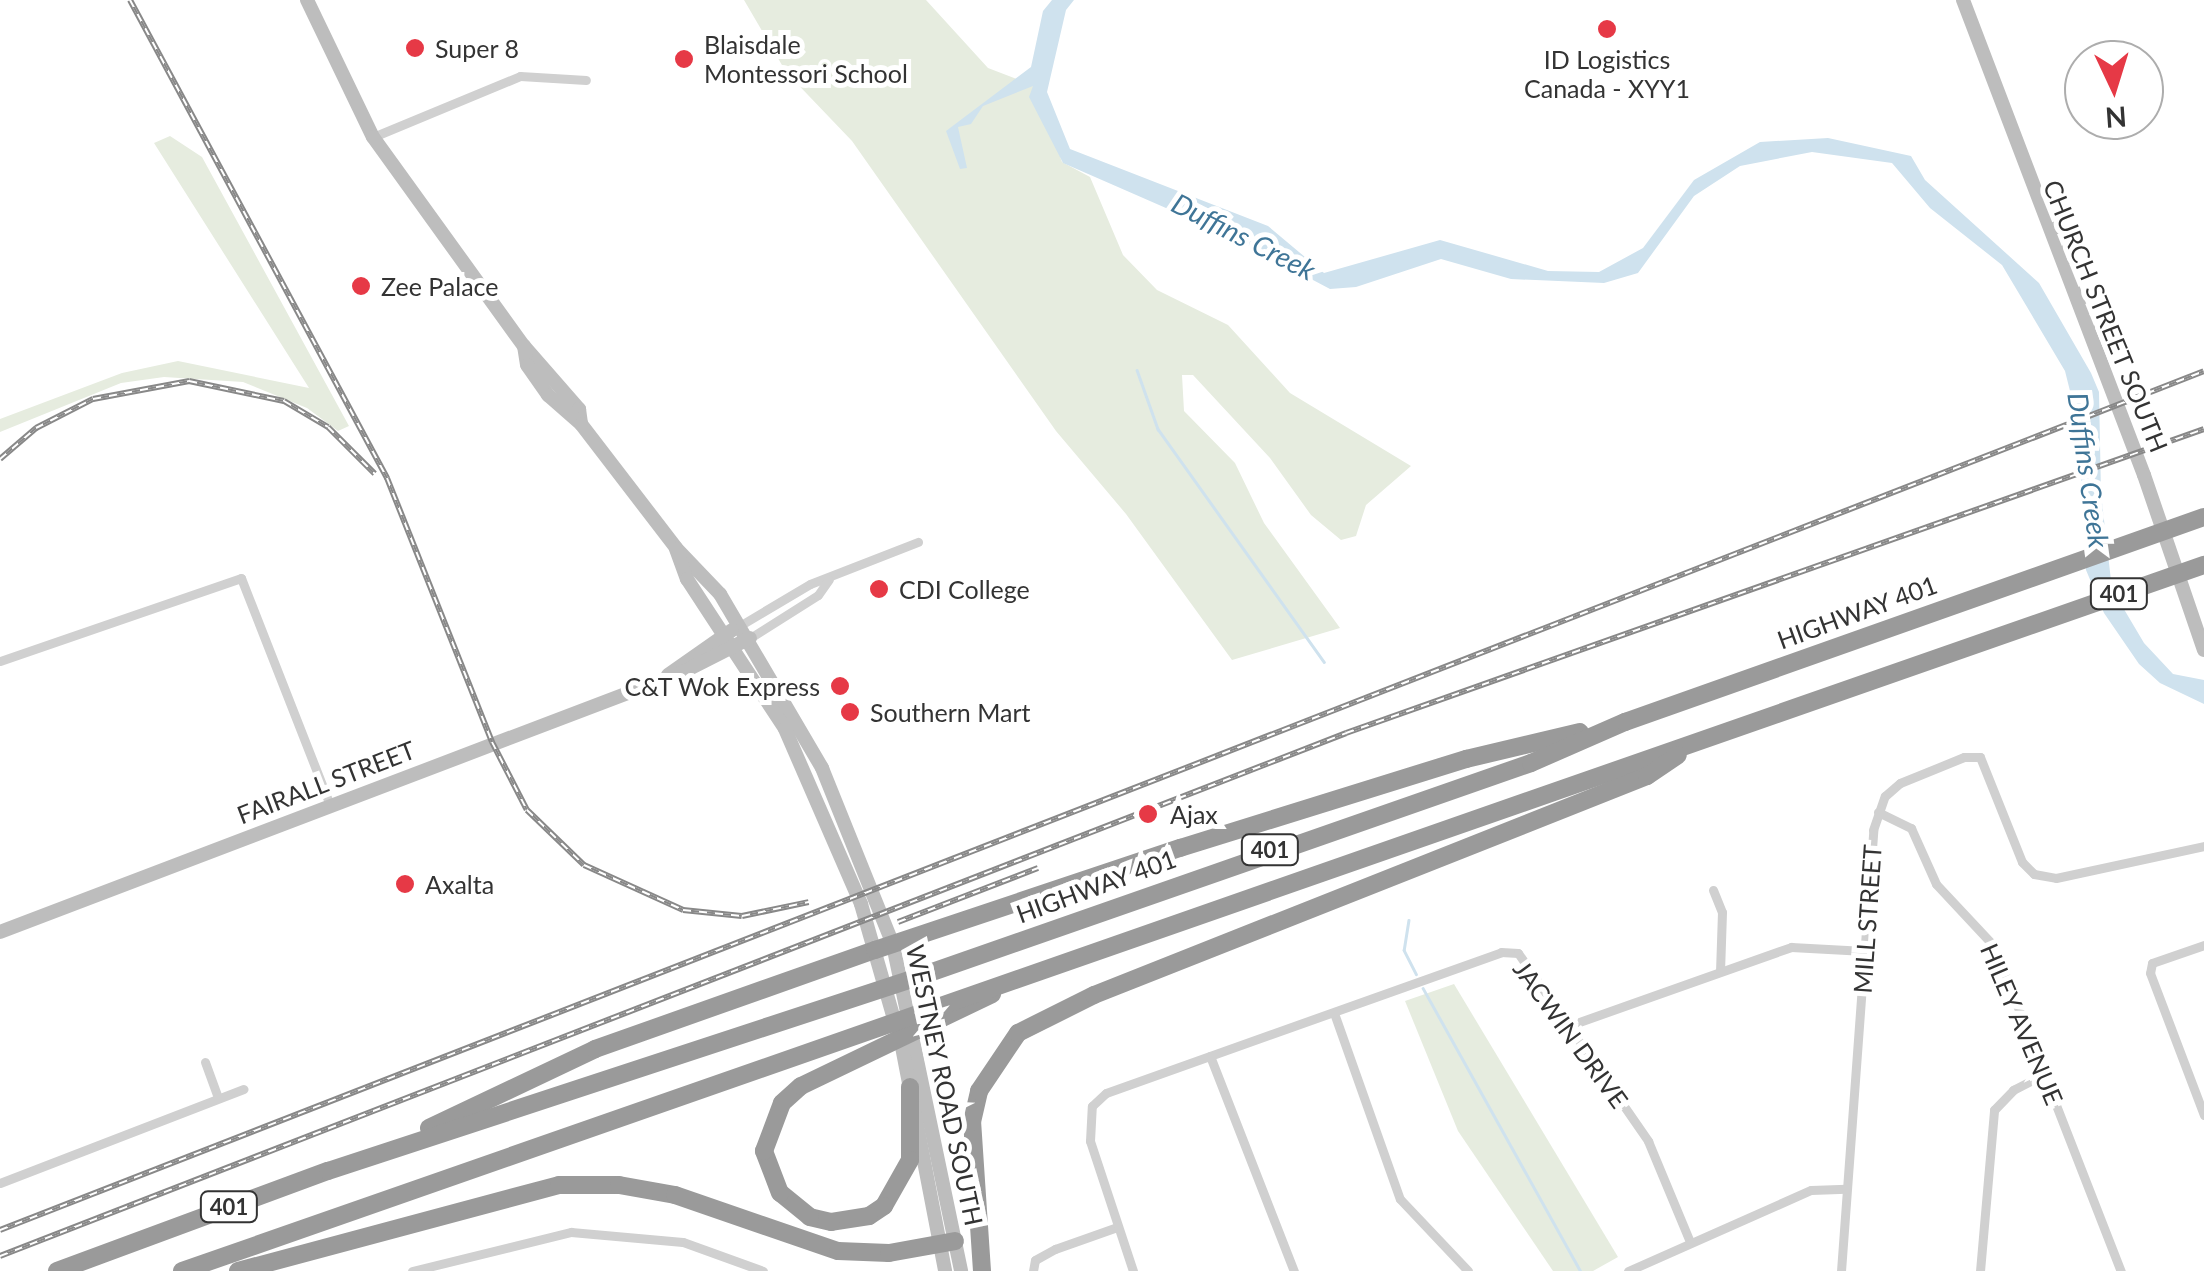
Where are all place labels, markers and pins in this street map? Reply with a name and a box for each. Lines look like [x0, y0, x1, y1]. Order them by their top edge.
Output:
marker: ID Logistics Canada - XYY1 [1596, 18, 1618, 40]
place label: Blaisdale Montessori School [704, 30, 908, 89]
place label: Super 8 [435, 33, 519, 63]
marker: Super 8 [404, 37, 426, 59]
place label: ID Logistics Canada - XYY1 [1524, 45, 1690, 104]
marker: Blaisdale Montessori School [673, 48, 695, 70]
place label: Zee Palace [381, 271, 499, 301]
marker: Zee Palace [350, 275, 372, 297]
place label: CDI College [899, 574, 1030, 604]
marker: CDI College [868, 578, 890, 600]
place label: C&T Wok Express [623, 671, 820, 701]
marker: C&T Wok Express [829, 675, 851, 697]
place label: Southern Mart [870, 697, 1030, 727]
marker: Southern Mart [839, 701, 861, 723]
place label: Ajax [1170, 799, 1218, 829]
marker: Ajax [1135, 801, 1161, 827]
place label: Axalta [425, 869, 494, 899]
marker: Axalta [394, 873, 416, 895]

